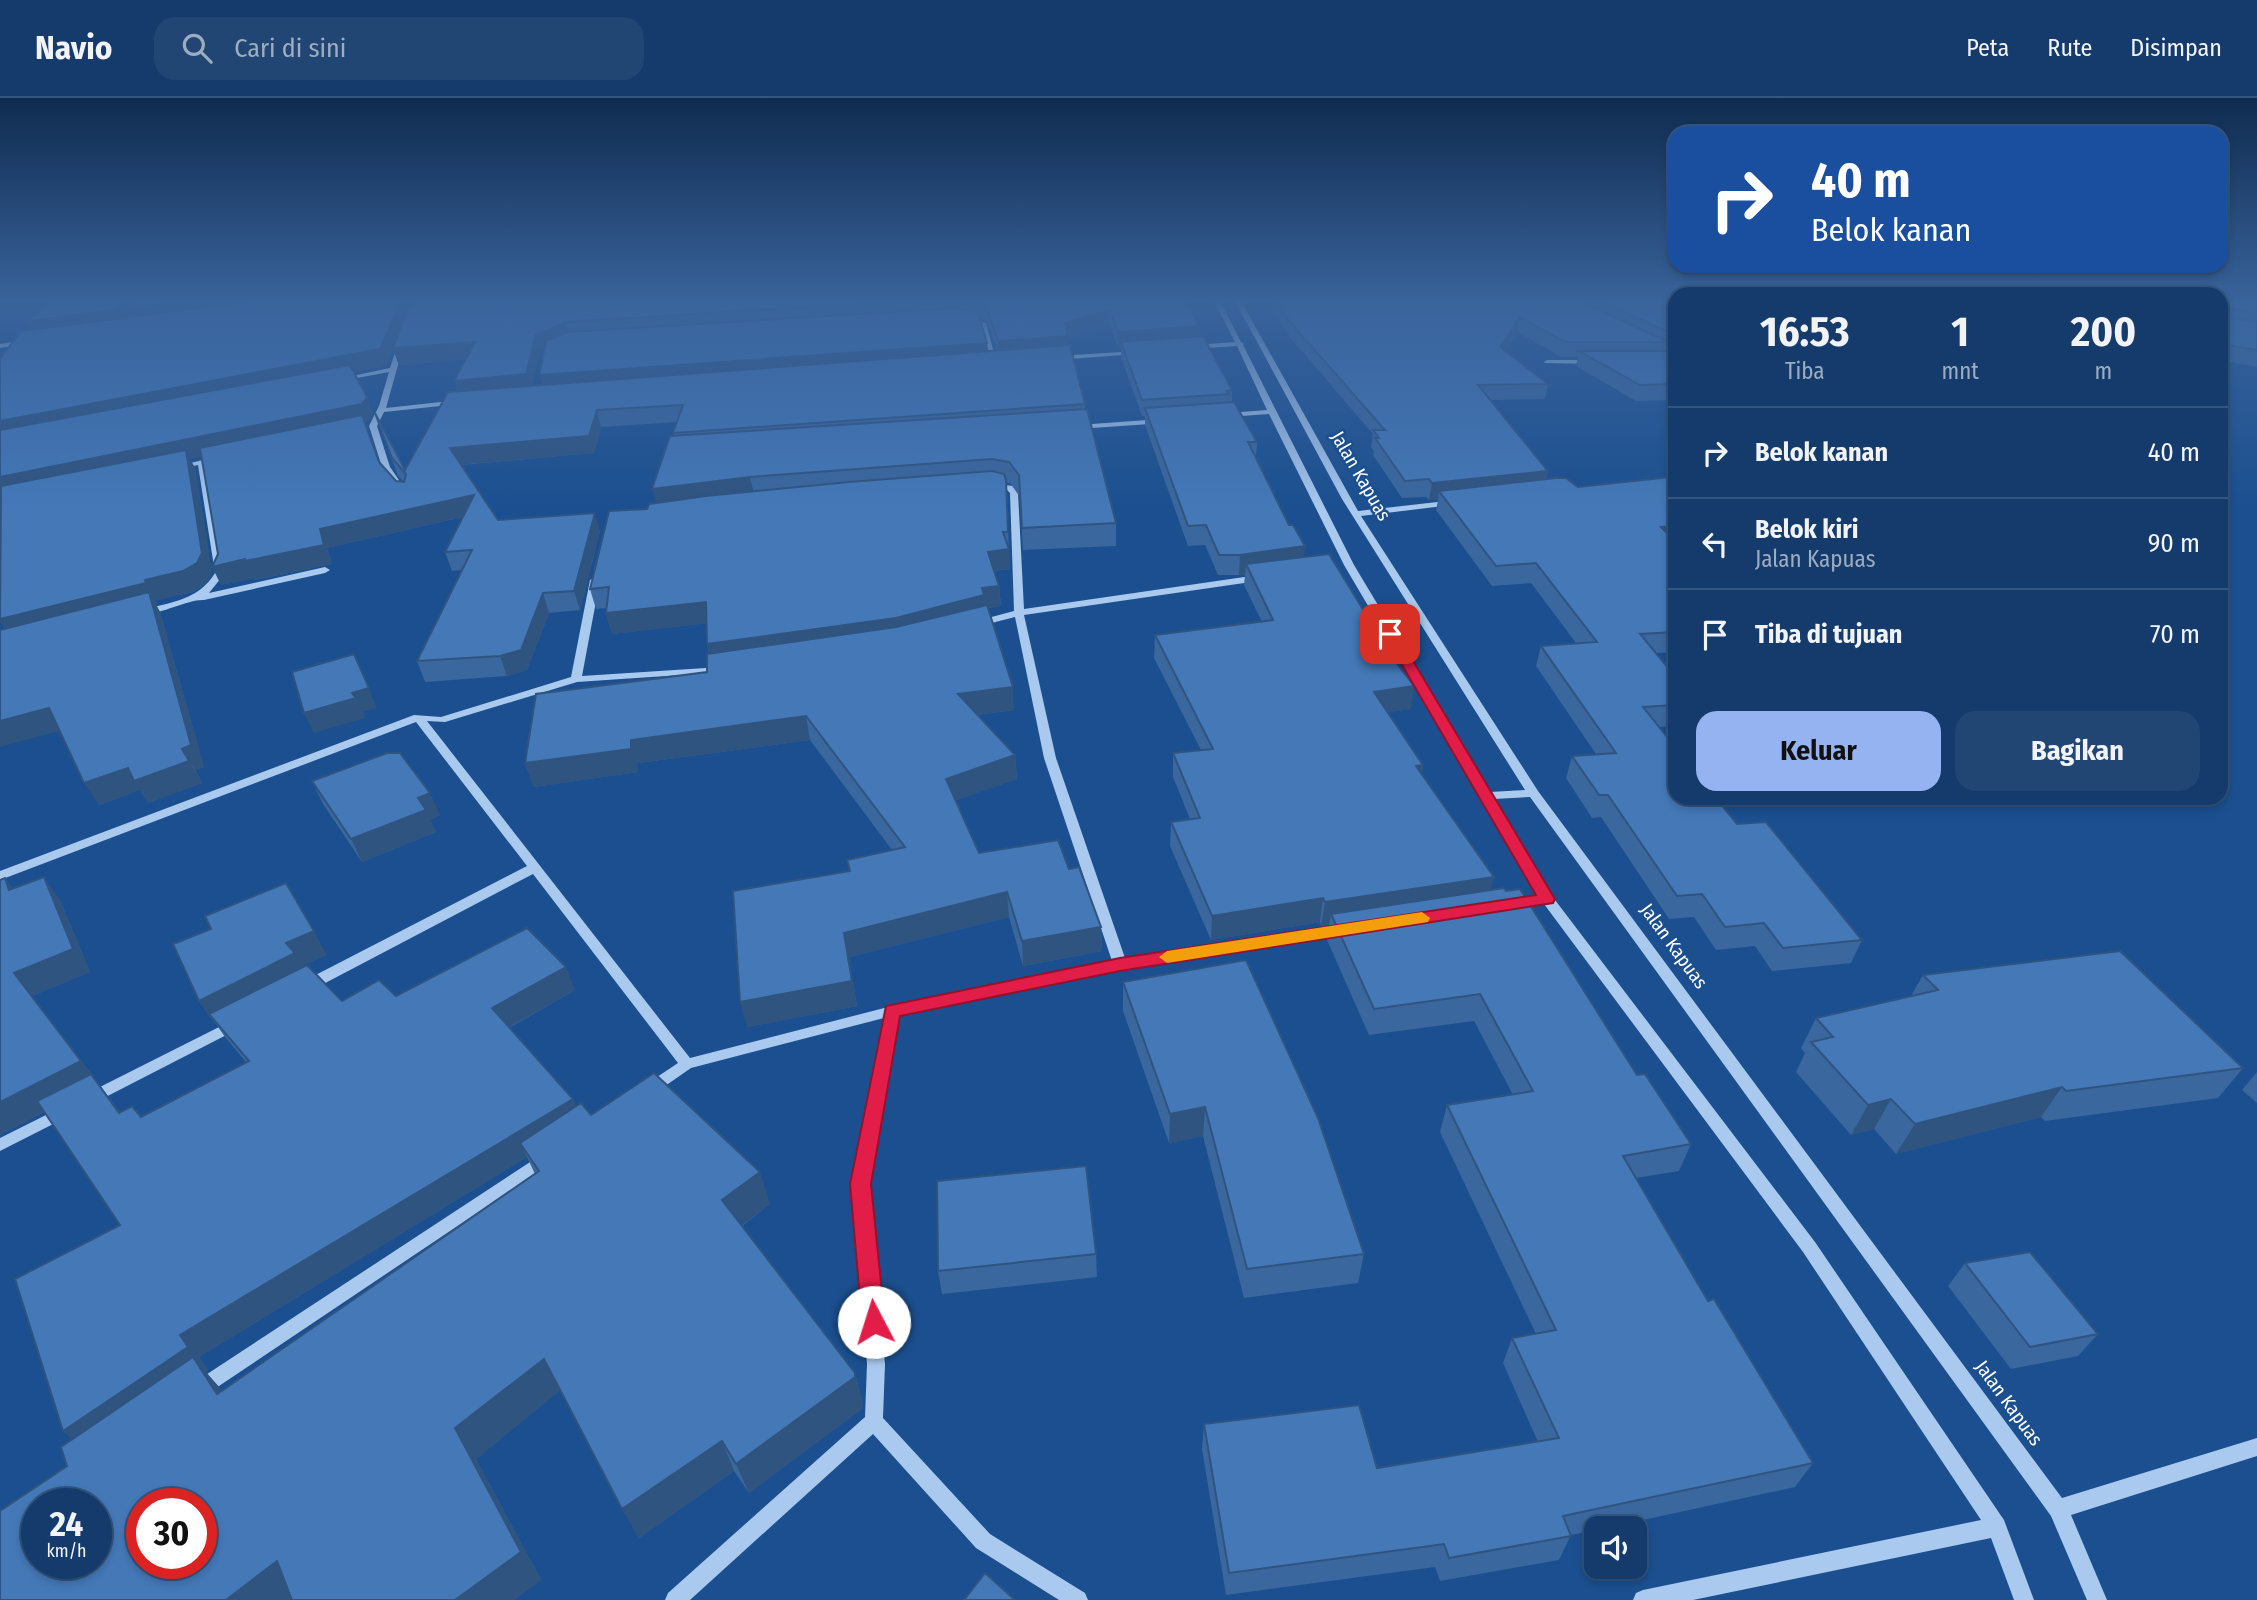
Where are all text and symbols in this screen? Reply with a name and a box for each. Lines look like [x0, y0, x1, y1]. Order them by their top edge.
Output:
search box [154, 17, 644, 80]
text: Navio [35, 28, 112, 68]
icon: search [178, 29, 216, 67]
text: Cari di sini [234, 33, 346, 64]
text: Peta [1966, 34, 2009, 62]
text: Rute [2047, 34, 2092, 62]
text: Disimpan [2130, 34, 2222, 62]
text: 40 m [1811, 151, 1911, 210]
icon: right [1696, 154, 1787, 245]
text: Belok kanan [1811, 211, 1971, 249]
text: 16:53 [1760, 307, 1850, 357]
text: 1 [1951, 307, 1969, 357]
text: 200 [2071, 307, 2136, 357]
text: Tiba [1785, 357, 1825, 385]
text: mnt [1942, 357, 1979, 385]
text: m [2095, 357, 2112, 385]
street label: Jalan Kapuas [1326, 427, 1396, 525]
icon: right [1696, 434, 1734, 472]
text: Belok kanan [1755, 437, 1888, 468]
text: 40 m [2148, 437, 2200, 468]
text: Belok kiri [1755, 514, 1858, 545]
icon: left [1696, 525, 1734, 563]
text: 90 m [2148, 528, 2200, 559]
text: Jalan Kapuas [1755, 545, 1876, 573]
pin [1360, 604, 1420, 664]
icon: arrive [1371, 615, 1409, 653]
icon: arrive [1696, 616, 1734, 654]
text: Tiba di tujuan [1755, 619, 1902, 650]
text: 70 m [2150, 619, 2200, 650]
button: Keluar [1696, 711, 1941, 791]
button: Bagikan [1955, 711, 2200, 791]
street label: Jalan Kapuas [1635, 899, 1713, 993]
position arrow [837, 1285, 911, 1359]
street label: Jalan Kapuas [1970, 1356, 2048, 1450]
speed limit sign: 30 [126, 1488, 217, 1579]
text: 24 [50, 1503, 83, 1545]
map controls [1584, 1516, 1647, 1579]
button: sound [1584, 1516, 1647, 1579]
text: km/h [46, 1540, 87, 1562]

